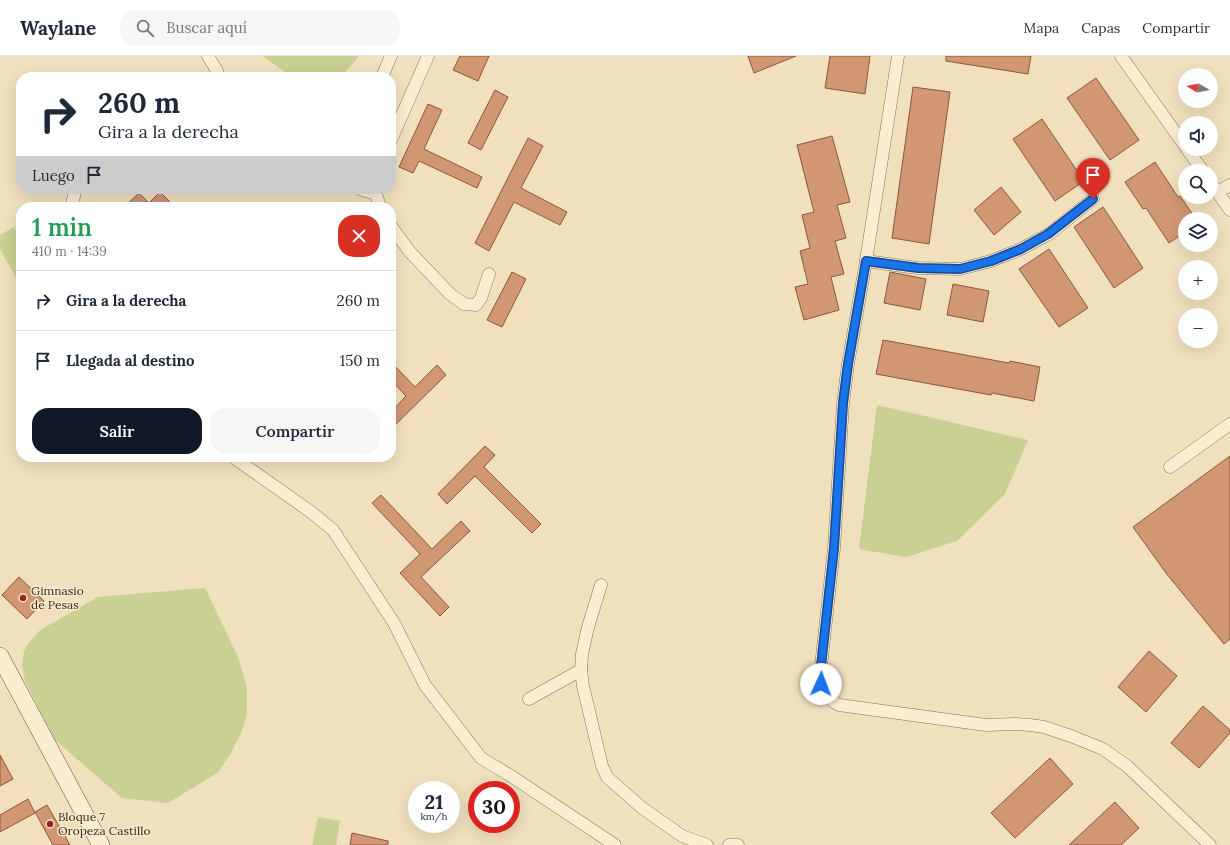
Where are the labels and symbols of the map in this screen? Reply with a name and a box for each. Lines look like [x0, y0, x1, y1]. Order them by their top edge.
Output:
north arrow [1178, 68, 1218, 108]
pin [1076, 158, 1110, 199]
place label: Gimnasio de Pesas [31, 583, 84, 612]
marker: Gimnasio de Pesas [18, 593, 28, 603]
position arrow [800, 663, 842, 705]
speed limit sign: 30 [468, 781, 520, 833]
place label: Bloque 7 Oropeza Castillo [58, 809, 151, 838]
marker: Bloque 7 Oropeza Castillo [45, 819, 55, 829]

